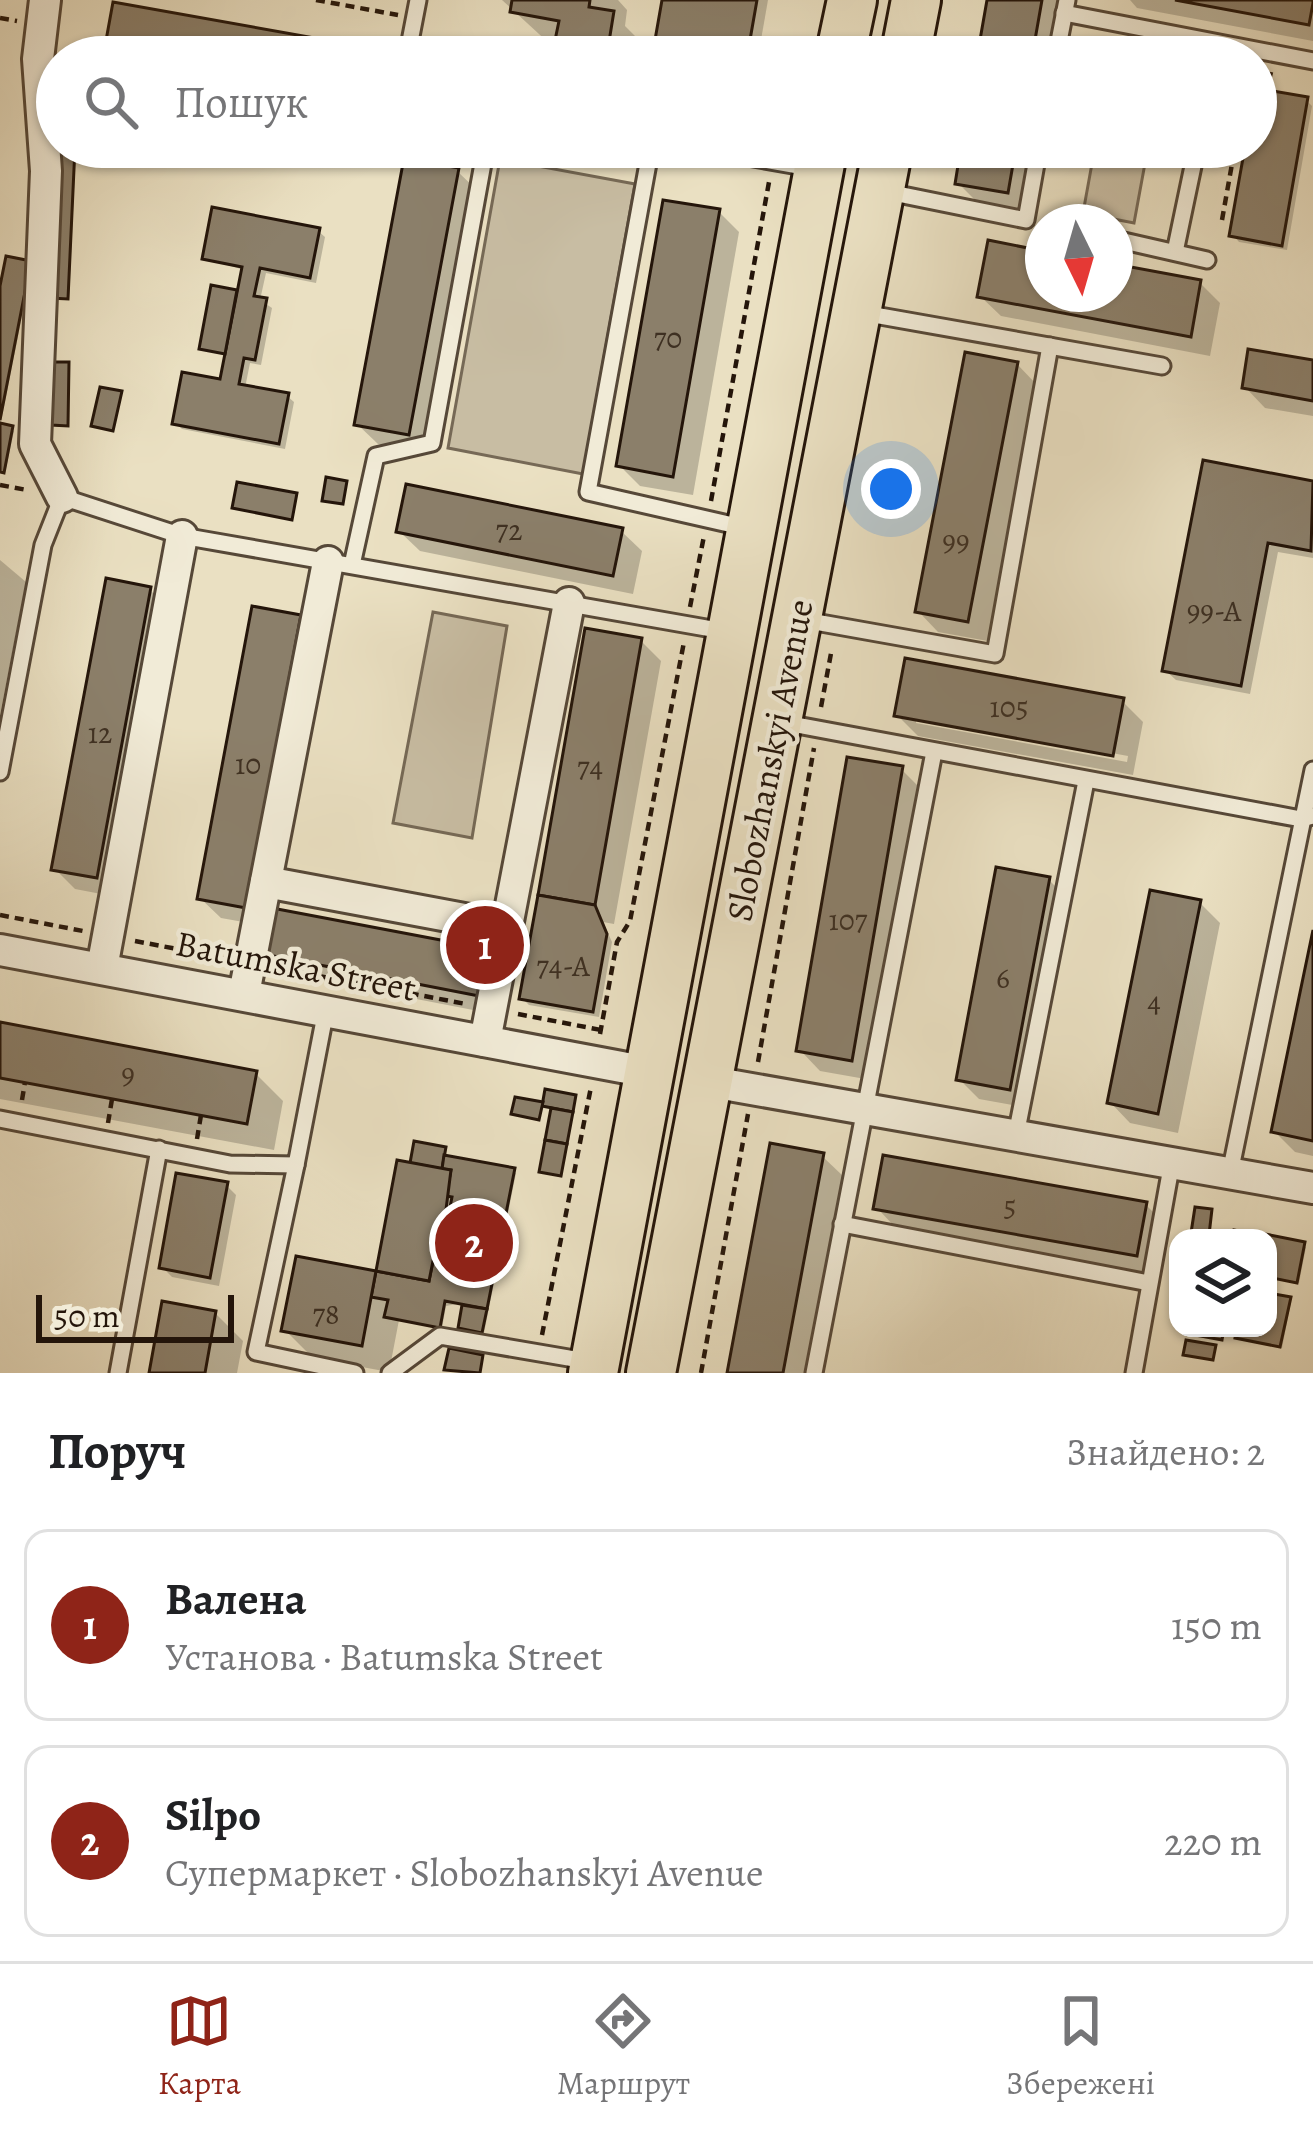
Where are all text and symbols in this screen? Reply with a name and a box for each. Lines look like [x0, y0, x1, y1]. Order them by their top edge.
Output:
search box [36, 36, 1277, 168]
icon: search [78, 69, 144, 135]
text: Пошук [174, 71, 308, 133]
north arrow [1025, 204, 1133, 312]
house number: 70 [654, 318, 682, 358]
your location [861, 459, 921, 519]
house number: 72 [496, 510, 522, 550]
house number: 99 [942, 521, 970, 561]
house number: 99-А [1187, 591, 1242, 631]
street label: Slobozhanskyi Avenue [714, 595, 825, 925]
house number: 105 [989, 687, 1029, 727]
house number: 12 [88, 713, 112, 753]
house number: 10 [235, 744, 261, 784]
house number: 74 [577, 747, 603, 787]
pin: 1 [446, 900, 524, 990]
house number: 107 [829, 900, 868, 940]
street label: Batumska Street [172, 918, 420, 1013]
house number: 74-А [536, 946, 590, 986]
house number: 6 [996, 958, 1010, 998]
house number: 4 [1147, 982, 1161, 1022]
house number: 9 [121, 1054, 135, 1094]
house number: 5 [1004, 1186, 1016, 1226]
pin: 2 [435, 1198, 513, 1288]
map controls [1169, 1229, 1277, 1337]
button: layers [1169, 1229, 1277, 1337]
scale bar [36, 1289, 234, 1342]
text: 50 m [54, 1293, 120, 1338]
house number: 78 [312, 1294, 340, 1334]
text: Поруч [48, 1416, 186, 1486]
text: Знайдено: 2 [1066, 1425, 1265, 1478]
text: Валена [165, 1568, 306, 1630]
text: 1 [83, 1599, 97, 1652]
text: 150 m [1171, 1599, 1262, 1652]
text: Установа · Batumska Street [165, 1630, 603, 1683]
text: Silpo [165, 1784, 261, 1846]
text: 2 [81, 1815, 99, 1868]
text: 220 m [1164, 1815, 1262, 1868]
text: Супермаркет · Slobozhanskyi Avenue [165, 1846, 764, 1899]
tab: Карта [158, 1988, 241, 2105]
tab: Маршрут [557, 1988, 690, 2105]
tab: Збережені [1006, 1988, 1155, 2105]

